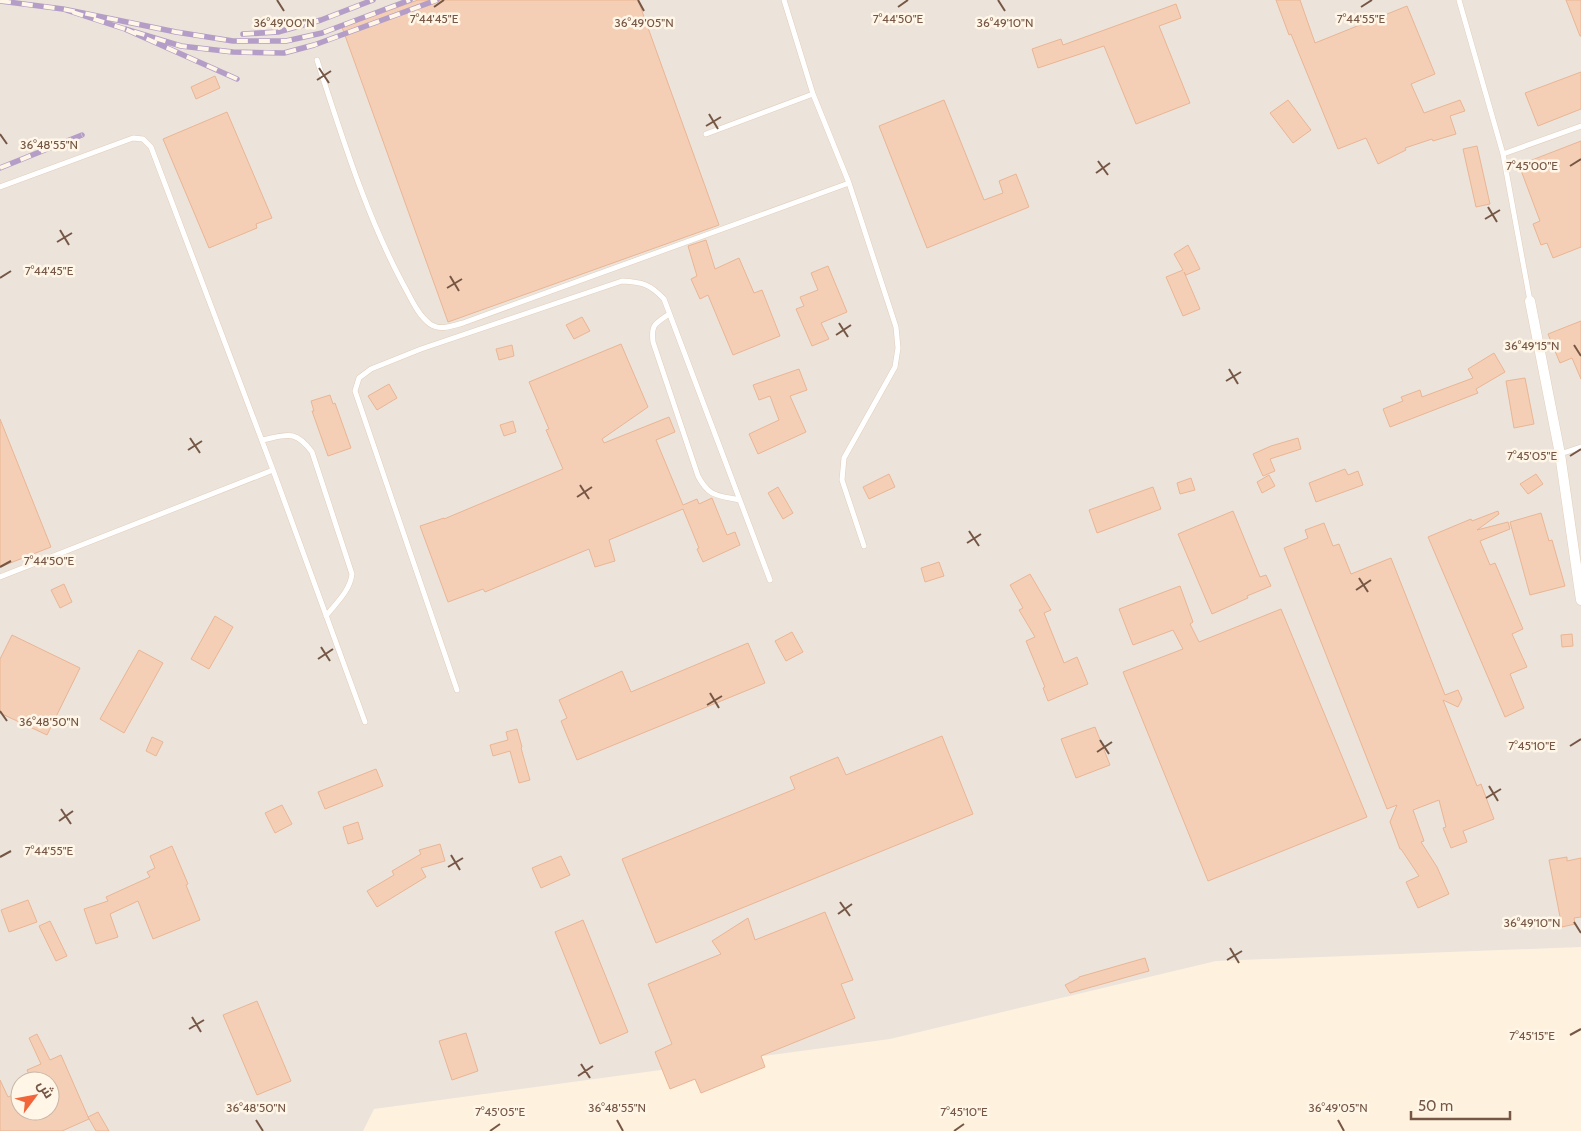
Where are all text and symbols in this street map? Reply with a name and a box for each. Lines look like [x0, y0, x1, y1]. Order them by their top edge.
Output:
text: 7°44'45"E [410, 11, 459, 26]
text: 7°44'50"E [873, 11, 924, 26]
text: 7°44'55"E [1337, 11, 1386, 26]
text: 36°49'00"N [253, 15, 315, 30]
text: 36°49'05"N [614, 15, 674, 30]
text: 36°49'10"N [977, 15, 1033, 30]
text: 36°48'55"N [20, 137, 78, 152]
text: 7°45'00"E [1506, 158, 1558, 173]
text: 7°44'45"E [25, 263, 74, 278]
text: 36°49'15"N [1505, 338, 1559, 353]
text: 7°45'05"E [1507, 448, 1557, 463]
text: 7°44'50"E [24, 553, 75, 568]
text: 36°48'50"N [19, 714, 79, 729]
text: 7°45'10"E [1508, 738, 1556, 753]
text: 7°44'55"E [25, 843, 74, 858]
text: 36°49'10"N [1504, 915, 1560, 930]
text: 7°45'15"E [1509, 1028, 1555, 1043]
north arrow [10, 1071, 60, 1121]
text: ش [34, 1077, 58, 1102]
scale bar [1411, 1088, 1510, 1120]
text: 50 m [1418, 1097, 1453, 1115]
text: 36°48'50"N [226, 1100, 286, 1115]
text: 36°48'55"N [588, 1100, 646, 1115]
text: 36°49'05"N [1308, 1100, 1368, 1115]
text: 7°45'05"E [475, 1104, 525, 1119]
text: 7°45'10"E [940, 1104, 988, 1119]

